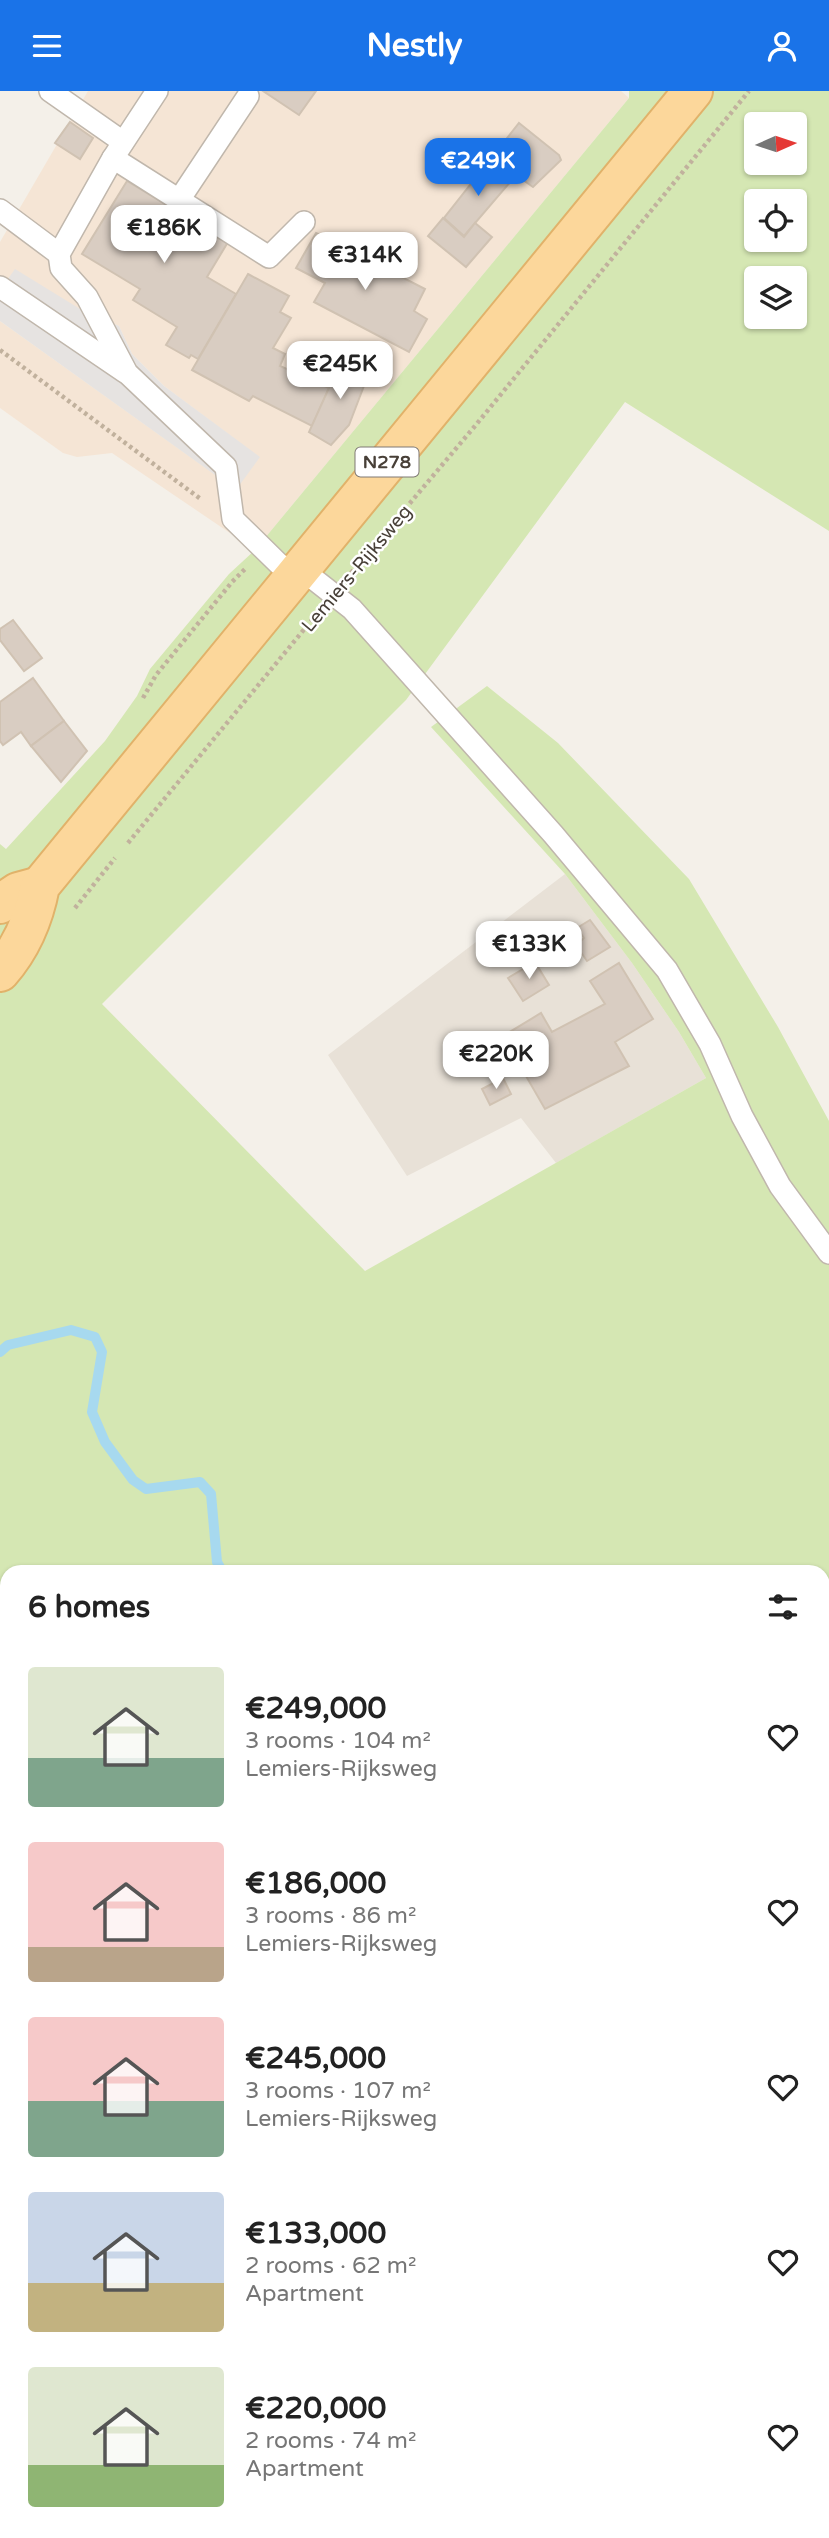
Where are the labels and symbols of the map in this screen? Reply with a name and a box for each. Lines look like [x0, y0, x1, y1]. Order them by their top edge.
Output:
north arrow [744, 112, 807, 175]
pin: €249K [429, 139, 527, 198]
pin: €186K [115, 205, 213, 265]
pin: €314K [316, 233, 414, 292]
pin: €245K [291, 341, 389, 401]
road number: N278 [356, 447, 418, 477]
street label: Lemiers-Rijksweg [297, 501, 416, 637]
pin: €133K [480, 921, 578, 981]
pin: €220K [447, 1031, 545, 1091]

